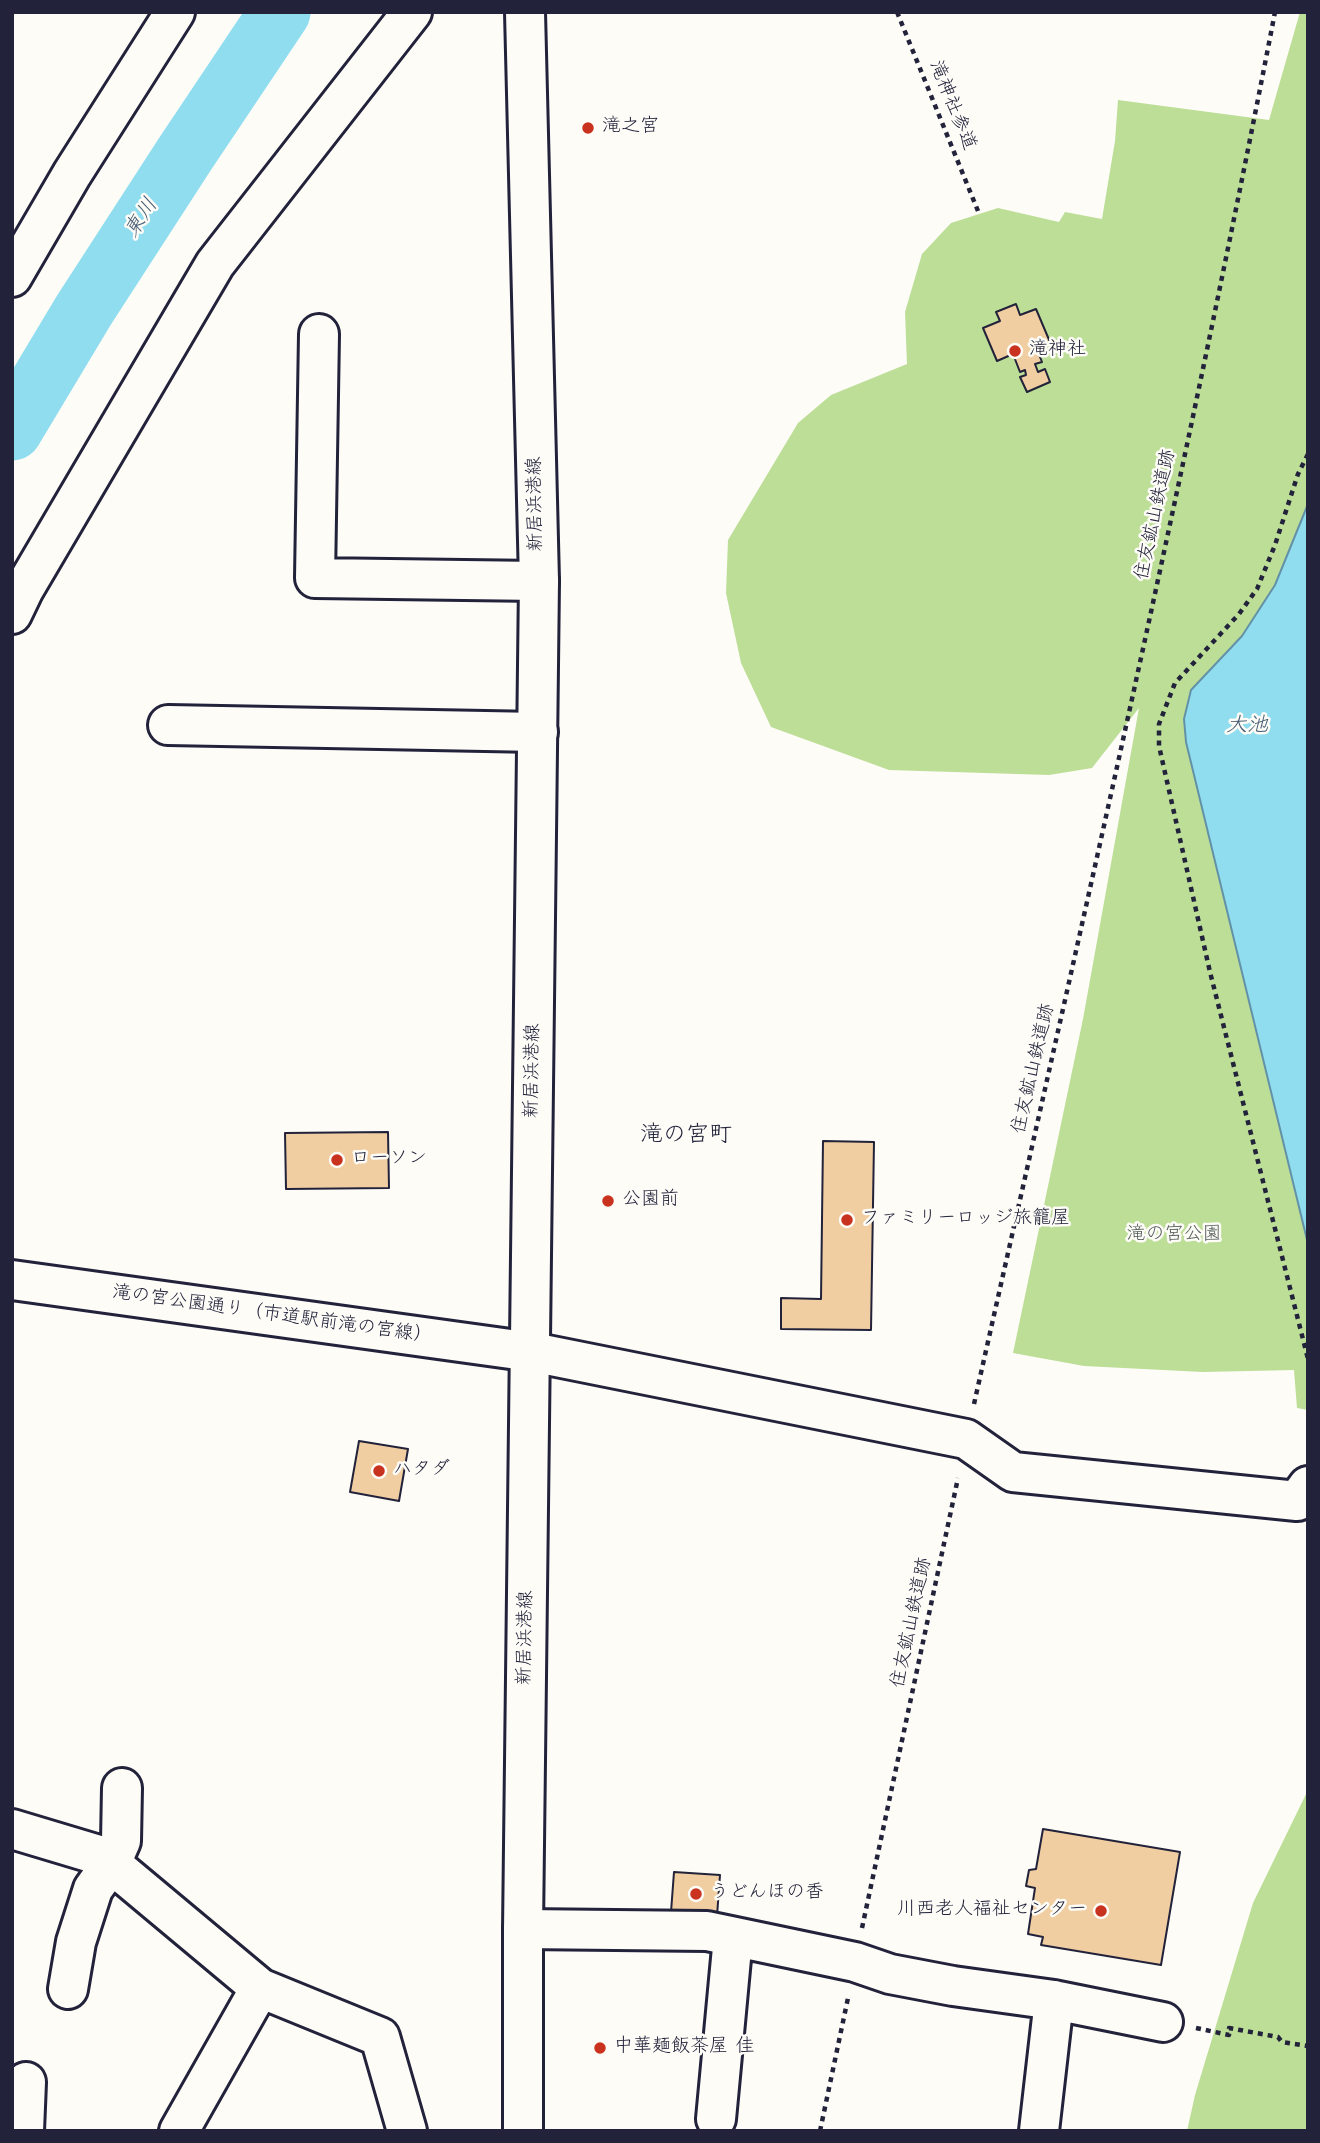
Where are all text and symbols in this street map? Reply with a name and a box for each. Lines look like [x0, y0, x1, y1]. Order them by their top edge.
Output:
street label: 滝神社参道 [923, 58, 979, 154]
place label: 滝之宮 [602, 117, 659, 139]
marker: 滝之宮 [580, 120, 596, 136]
water label: 東川 [121, 195, 165, 243]
place label: 滝神社 [1029, 340, 1086, 362]
marker: 滝神社 [1007, 343, 1023, 359]
street label: 住友鉱山鉄道跡 [1132, 448, 1182, 582]
street label: 新居浜港線 [525, 456, 549, 552]
water label: 大池 [1226, 714, 1268, 740]
street label: 住友鉱山鉄道跡 [1009, 1002, 1061, 1136]
street label: 新居浜港線 [522, 1023, 546, 1119]
district label: 滝の宮町 [640, 1123, 732, 1151]
place label: ローソン [351, 1149, 427, 1171]
marker: ローソン [329, 1152, 345, 1168]
place label: 公園前 [622, 1190, 679, 1212]
marker: 公園前 [600, 1193, 616, 1209]
place label: ファミリーロッジ旅籠屋 [861, 1209, 1070, 1231]
marker: ファミリーロッジ旅籠屋 [839, 1212, 855, 1228]
park label: 滝の宮公園 [1127, 1225, 1221, 1247]
street label: 滝の宮公園通り（市道駅前滝の宮線） [110, 1282, 434, 1350]
place label: ハタダ [393, 1460, 450, 1482]
marker: ハタダ [371, 1463, 387, 1479]
street label: 住友鉱山鉄道跡 [888, 1556, 938, 1690]
street label: 新居浜港線 [515, 1590, 539, 1686]
place label: うどんほの香 [710, 1883, 824, 1905]
marker: うどんほの香 [688, 1886, 704, 1902]
place label: 川西老人福祉センター [897, 1900, 1087, 1922]
marker: 川西老人福祉センター [1093, 1903, 1109, 1919]
place label: 中華麺飯茶屋 佳 [614, 2037, 755, 2059]
marker: 中華麺飯茶屋 佳 [592, 2040, 608, 2056]

